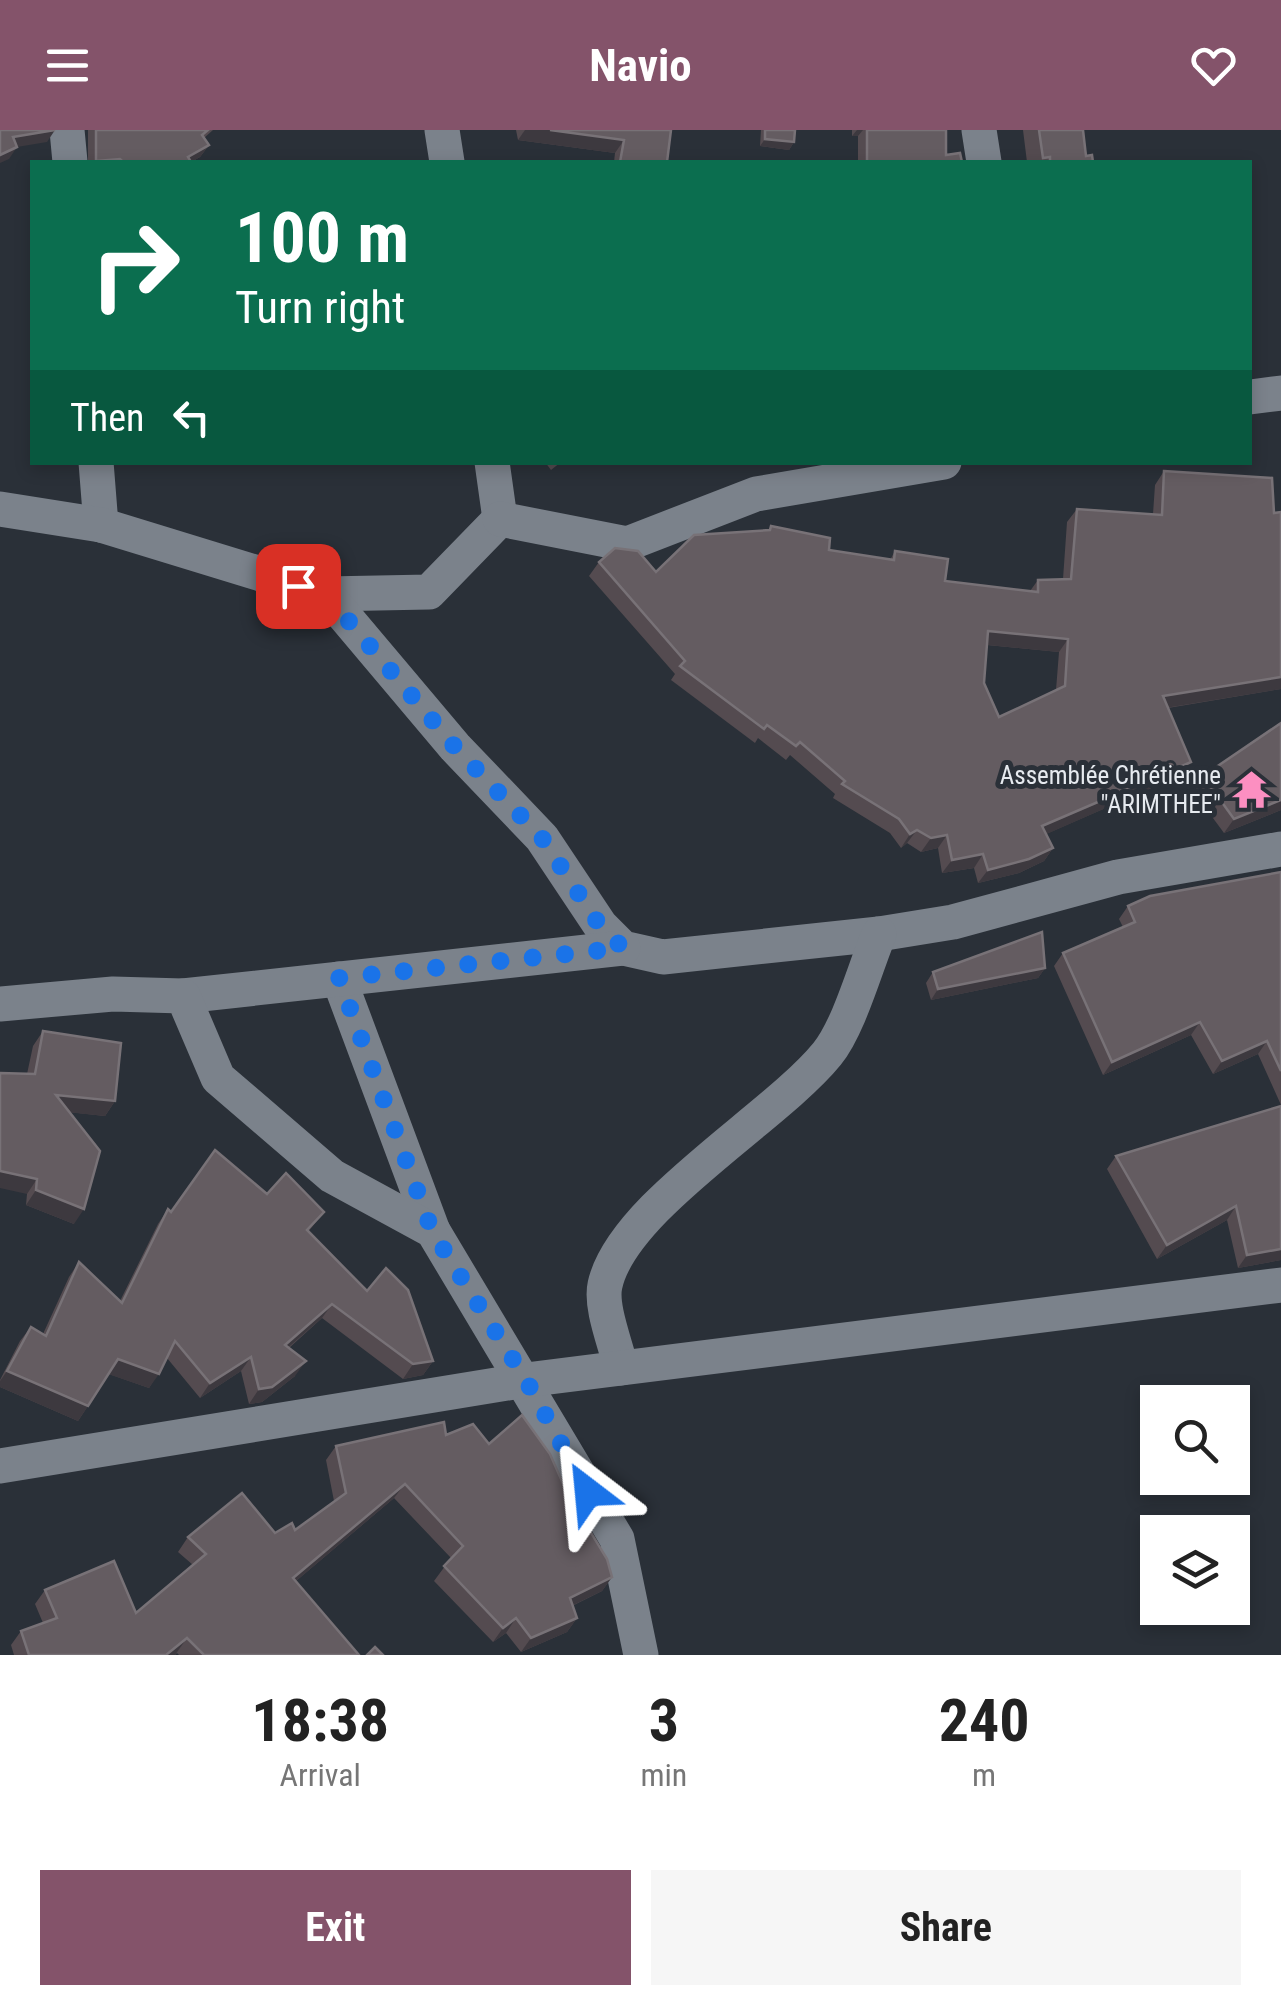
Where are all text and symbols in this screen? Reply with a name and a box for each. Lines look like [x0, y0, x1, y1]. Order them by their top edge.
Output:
icon: menu [40, 38, 95, 93]
icon: heart [1186, 38, 1241, 93]
text: Navio [589, 39, 692, 92]
text: 100 m [235, 197, 409, 279]
icon: right [70, 200, 200, 330]
text: Turn right [235, 281, 405, 334]
icon: left [164, 390, 219, 445]
text: Then [70, 396, 144, 440]
pin [256, 544, 341, 629]
icon: arrive [271, 559, 326, 614]
place label: Assemblée Chrétienne "ARIMTHEE" [1000, 761, 1221, 819]
temple icon: Assemblée Chrétienne "ARIMTHEE" [1230, 768, 1272, 810]
map controls [1140, 1385, 1250, 1625]
button: search [1140, 1385, 1250, 1495]
position arrow [536, 1440, 640, 1544]
button: layers [1140, 1515, 1250, 1625]
text: 18:38 [251, 1685, 389, 1756]
text: 3 [649, 1685, 679, 1756]
text: 240 [939, 1685, 1030, 1756]
text: Arrival [279, 1756, 361, 1794]
text: min [640, 1756, 687, 1794]
text: m [972, 1756, 996, 1794]
button: Exit [40, 1870, 631, 1985]
button: Share [651, 1870, 1241, 1985]

